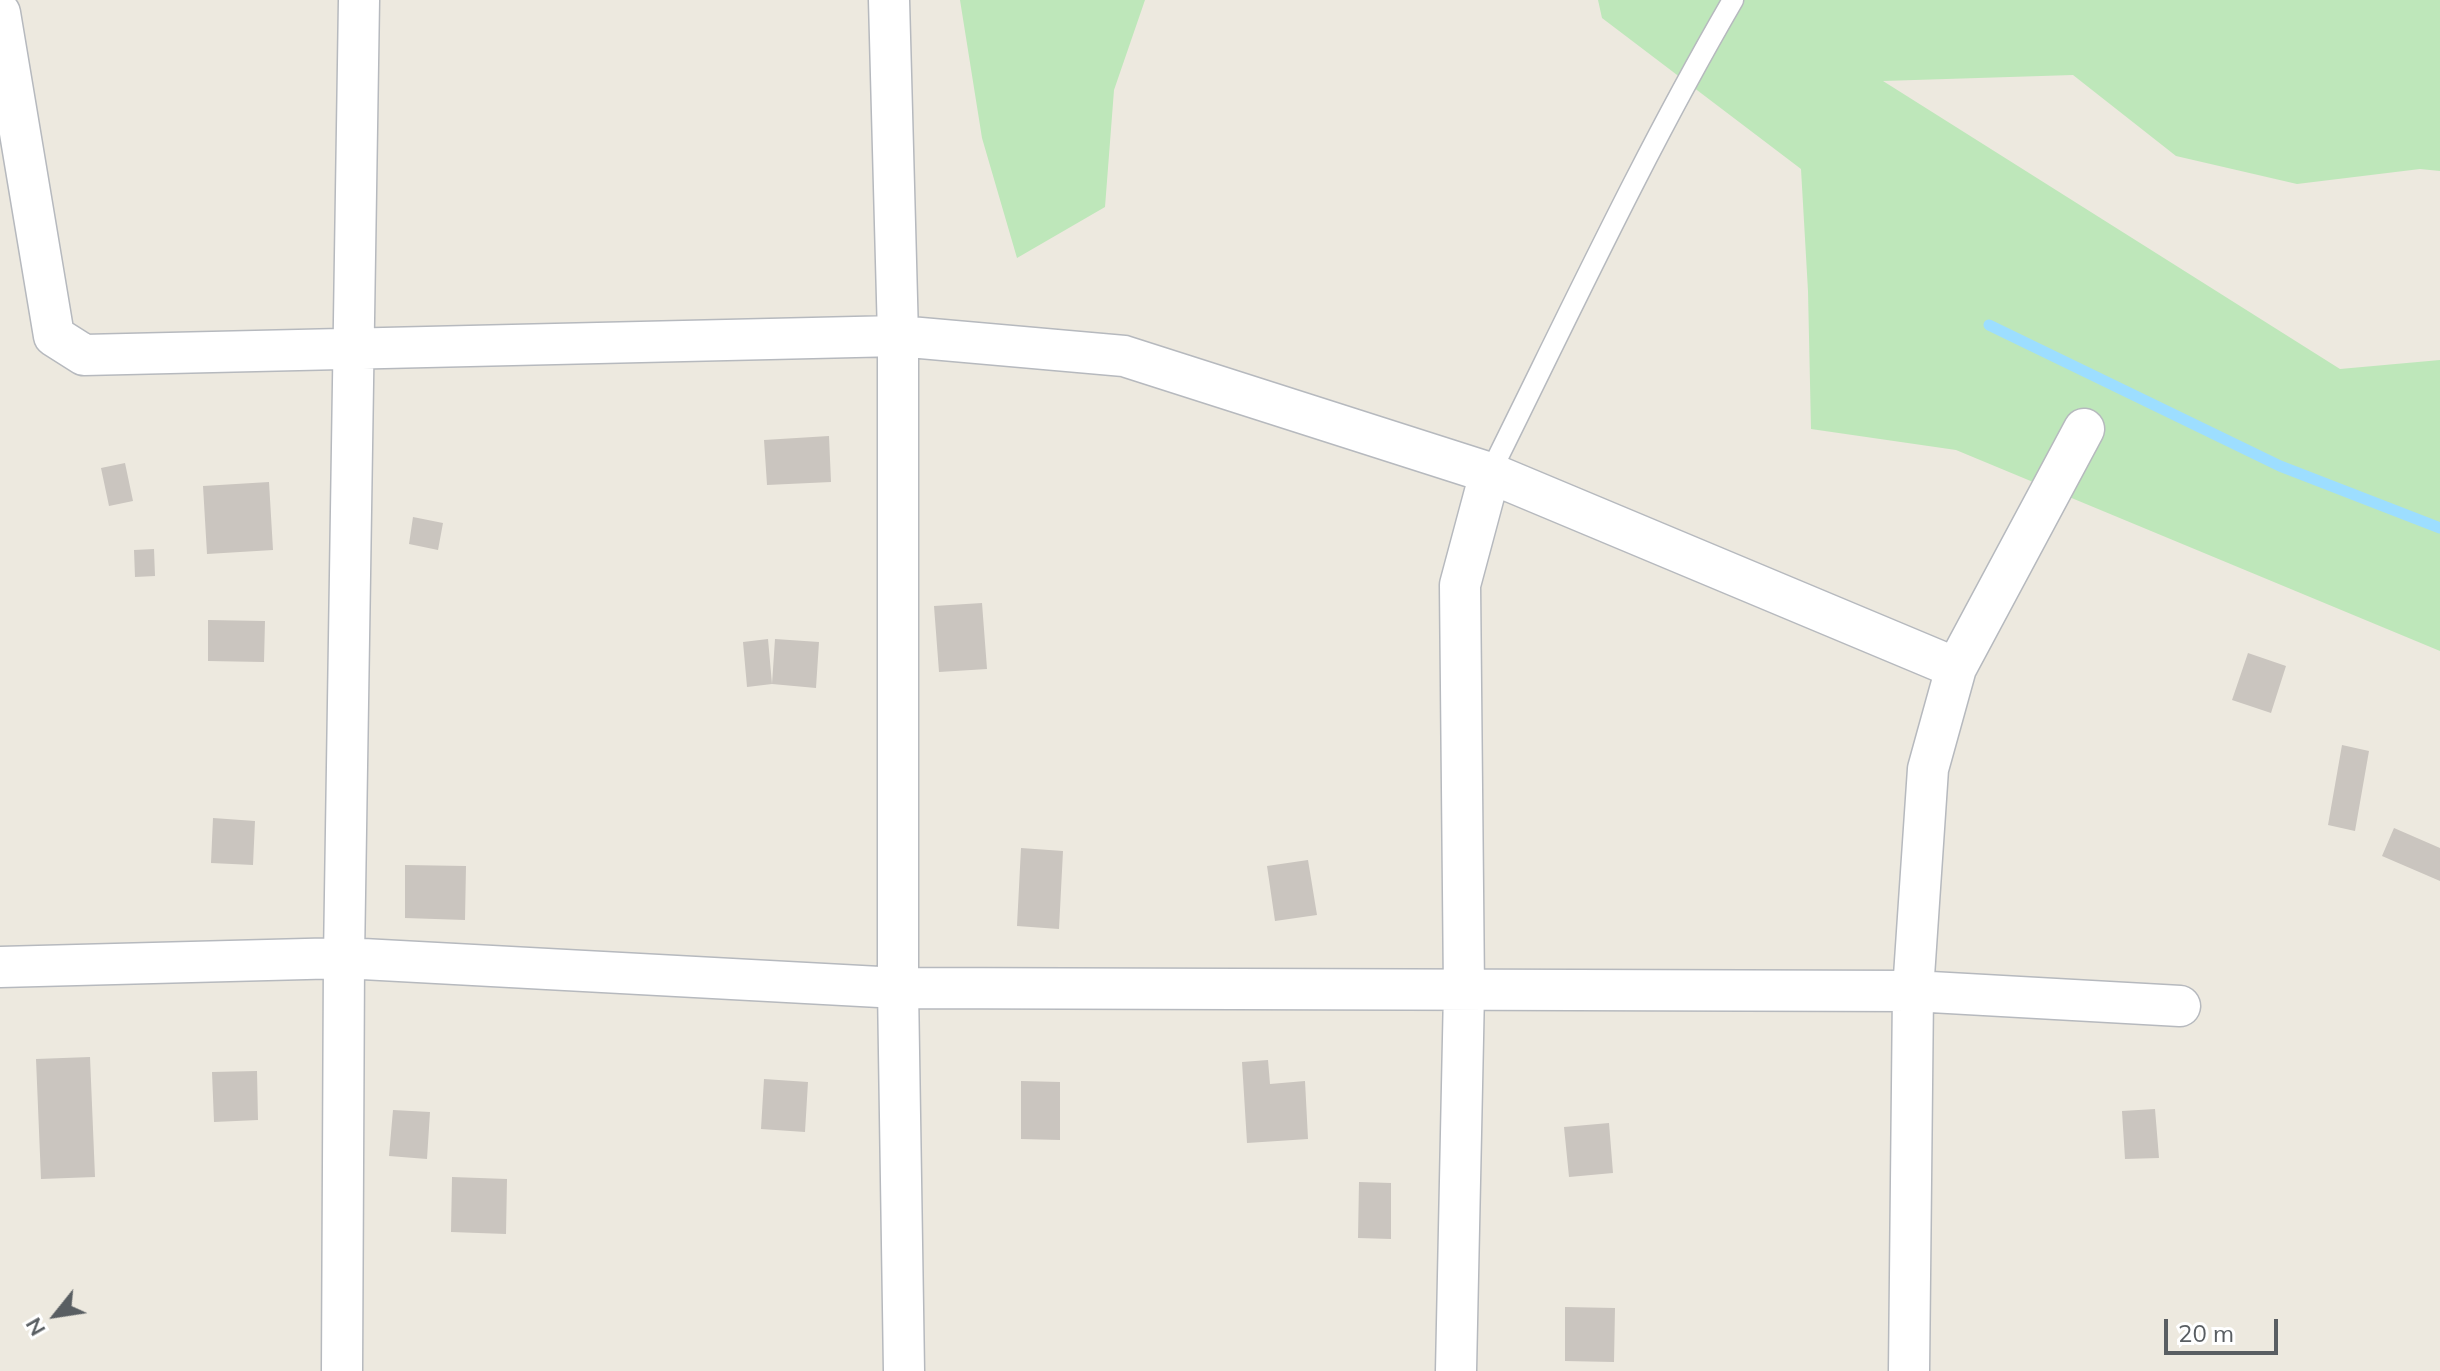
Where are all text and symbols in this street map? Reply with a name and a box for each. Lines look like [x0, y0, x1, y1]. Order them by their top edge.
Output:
north arrow [16, 1275, 96, 1355]
scale bar [2168, 1303, 2282, 1353]
text: N [19, 1313, 51, 1341]
text: 20 m [2178, 1318, 2234, 1348]

